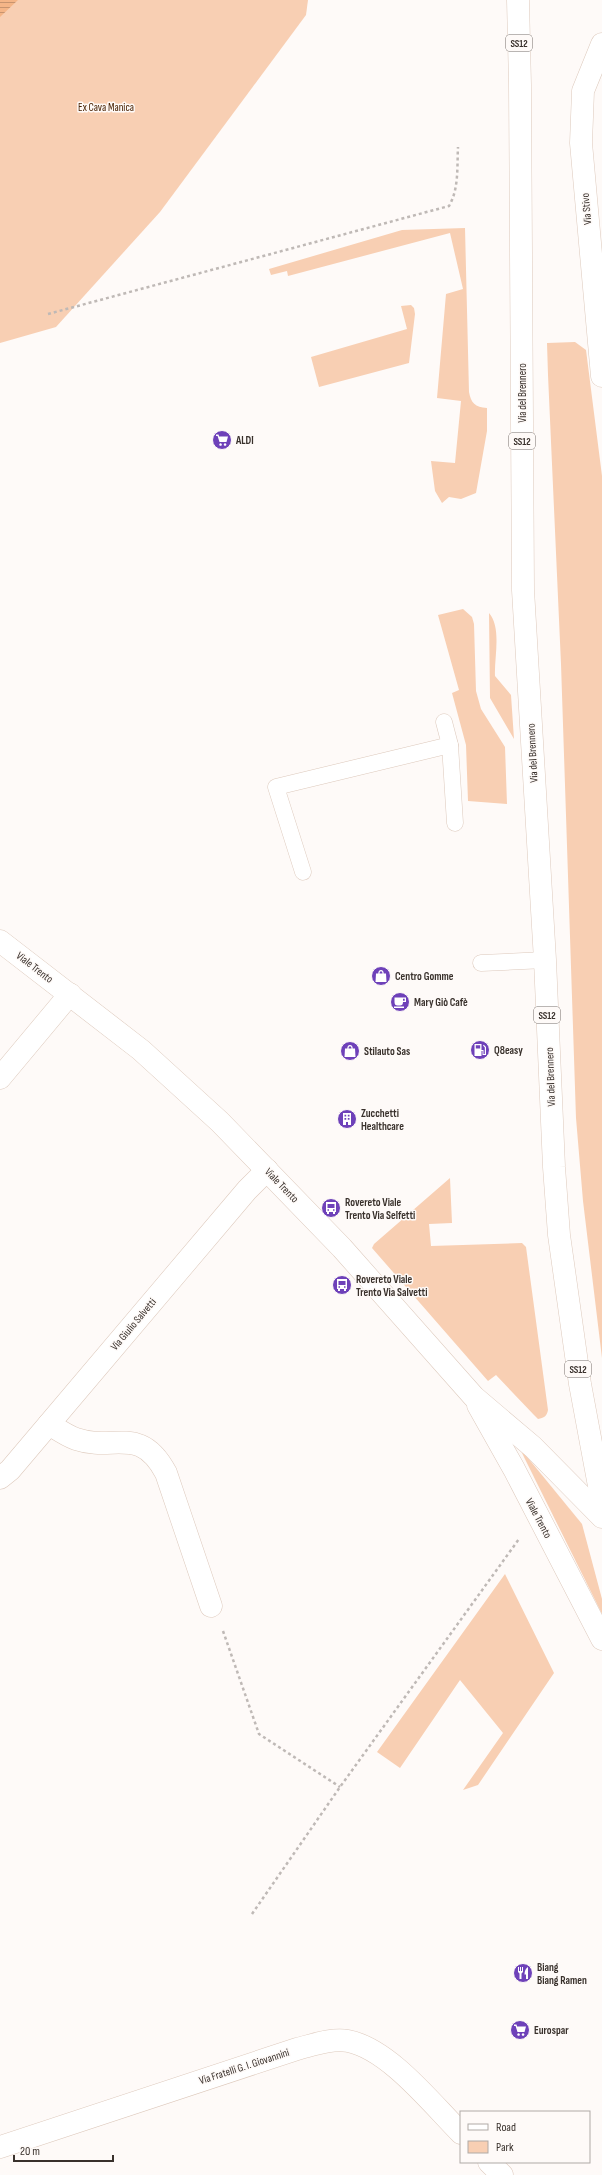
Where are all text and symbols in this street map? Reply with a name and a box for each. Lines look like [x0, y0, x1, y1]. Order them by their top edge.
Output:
road number: SS12 [506, 35, 532, 51]
park label: Ex Cava Manica [78, 101, 134, 114]
street label: Via Stivo [579, 192, 594, 225]
street label: Via del Brennero [516, 363, 529, 423]
supermarket icon: ALDI [211, 429, 233, 451]
road number: SS12 [509, 433, 535, 449]
place label: ALDI [235, 434, 254, 447]
street label: Via del Brennero [524, 723, 541, 783]
street label: Viale Trento [14, 949, 56, 986]
shop icon: Centro Gomme [370, 965, 392, 987]
place label: Centro Gomme [395, 970, 454, 983]
cafe icon: Mary Giò Cafè [389, 991, 411, 1013]
place label: Mary Giò Cafè [414, 996, 468, 1009]
road number: SS12 [534, 1007, 560, 1023]
fuel station icon: Q8easy [469, 1039, 491, 1061]
shop icon: Stilauto Sas [339, 1040, 361, 1062]
place label: Q8easy [494, 1044, 523, 1057]
place label: Stilauto Sas [364, 1045, 410, 1058]
street label: Via del Brennero [543, 1047, 558, 1107]
place label: Zucchetti Healthcare [361, 1107, 404, 1133]
building icon: Zucchetti Healthcare [336, 1108, 358, 1130]
street label: Viale Trento [262, 1165, 302, 1206]
place label: Rovereto Viale Trento Via Selfetti [345, 1196, 415, 1222]
bus stop icon: Rovereto Viale Trento Via Selfetti [320, 1197, 342, 1219]
place label: Rovereto Viale Trento Via Salvetti [356, 1273, 427, 1299]
bus stop icon: Rovereto Viale Trento Via Salvetti [331, 1274, 353, 1296]
street label: Via Giulio Salvetti [108, 1296, 159, 1353]
road number: SS12 [565, 1361, 591, 1377]
street label: Viale Trento [523, 1496, 555, 1541]
place label: Biang Biang Ramen [537, 1961, 587, 1987]
restaurant icon: Biang Biang Ramen [512, 1962, 534, 1984]
supermarket icon: Eurospar [509, 2019, 531, 2041]
place label: Eurospar [534, 2024, 569, 2037]
street label: Via Fratelli G. I. Giovannini [197, 2046, 291, 2087]
legend [460, 2111, 590, 2163]
text: Road [496, 2120, 516, 2135]
scale bar [14, 2137, 113, 2163]
text: Park [496, 2140, 514, 2155]
text: 20 m [20, 2144, 40, 2159]

